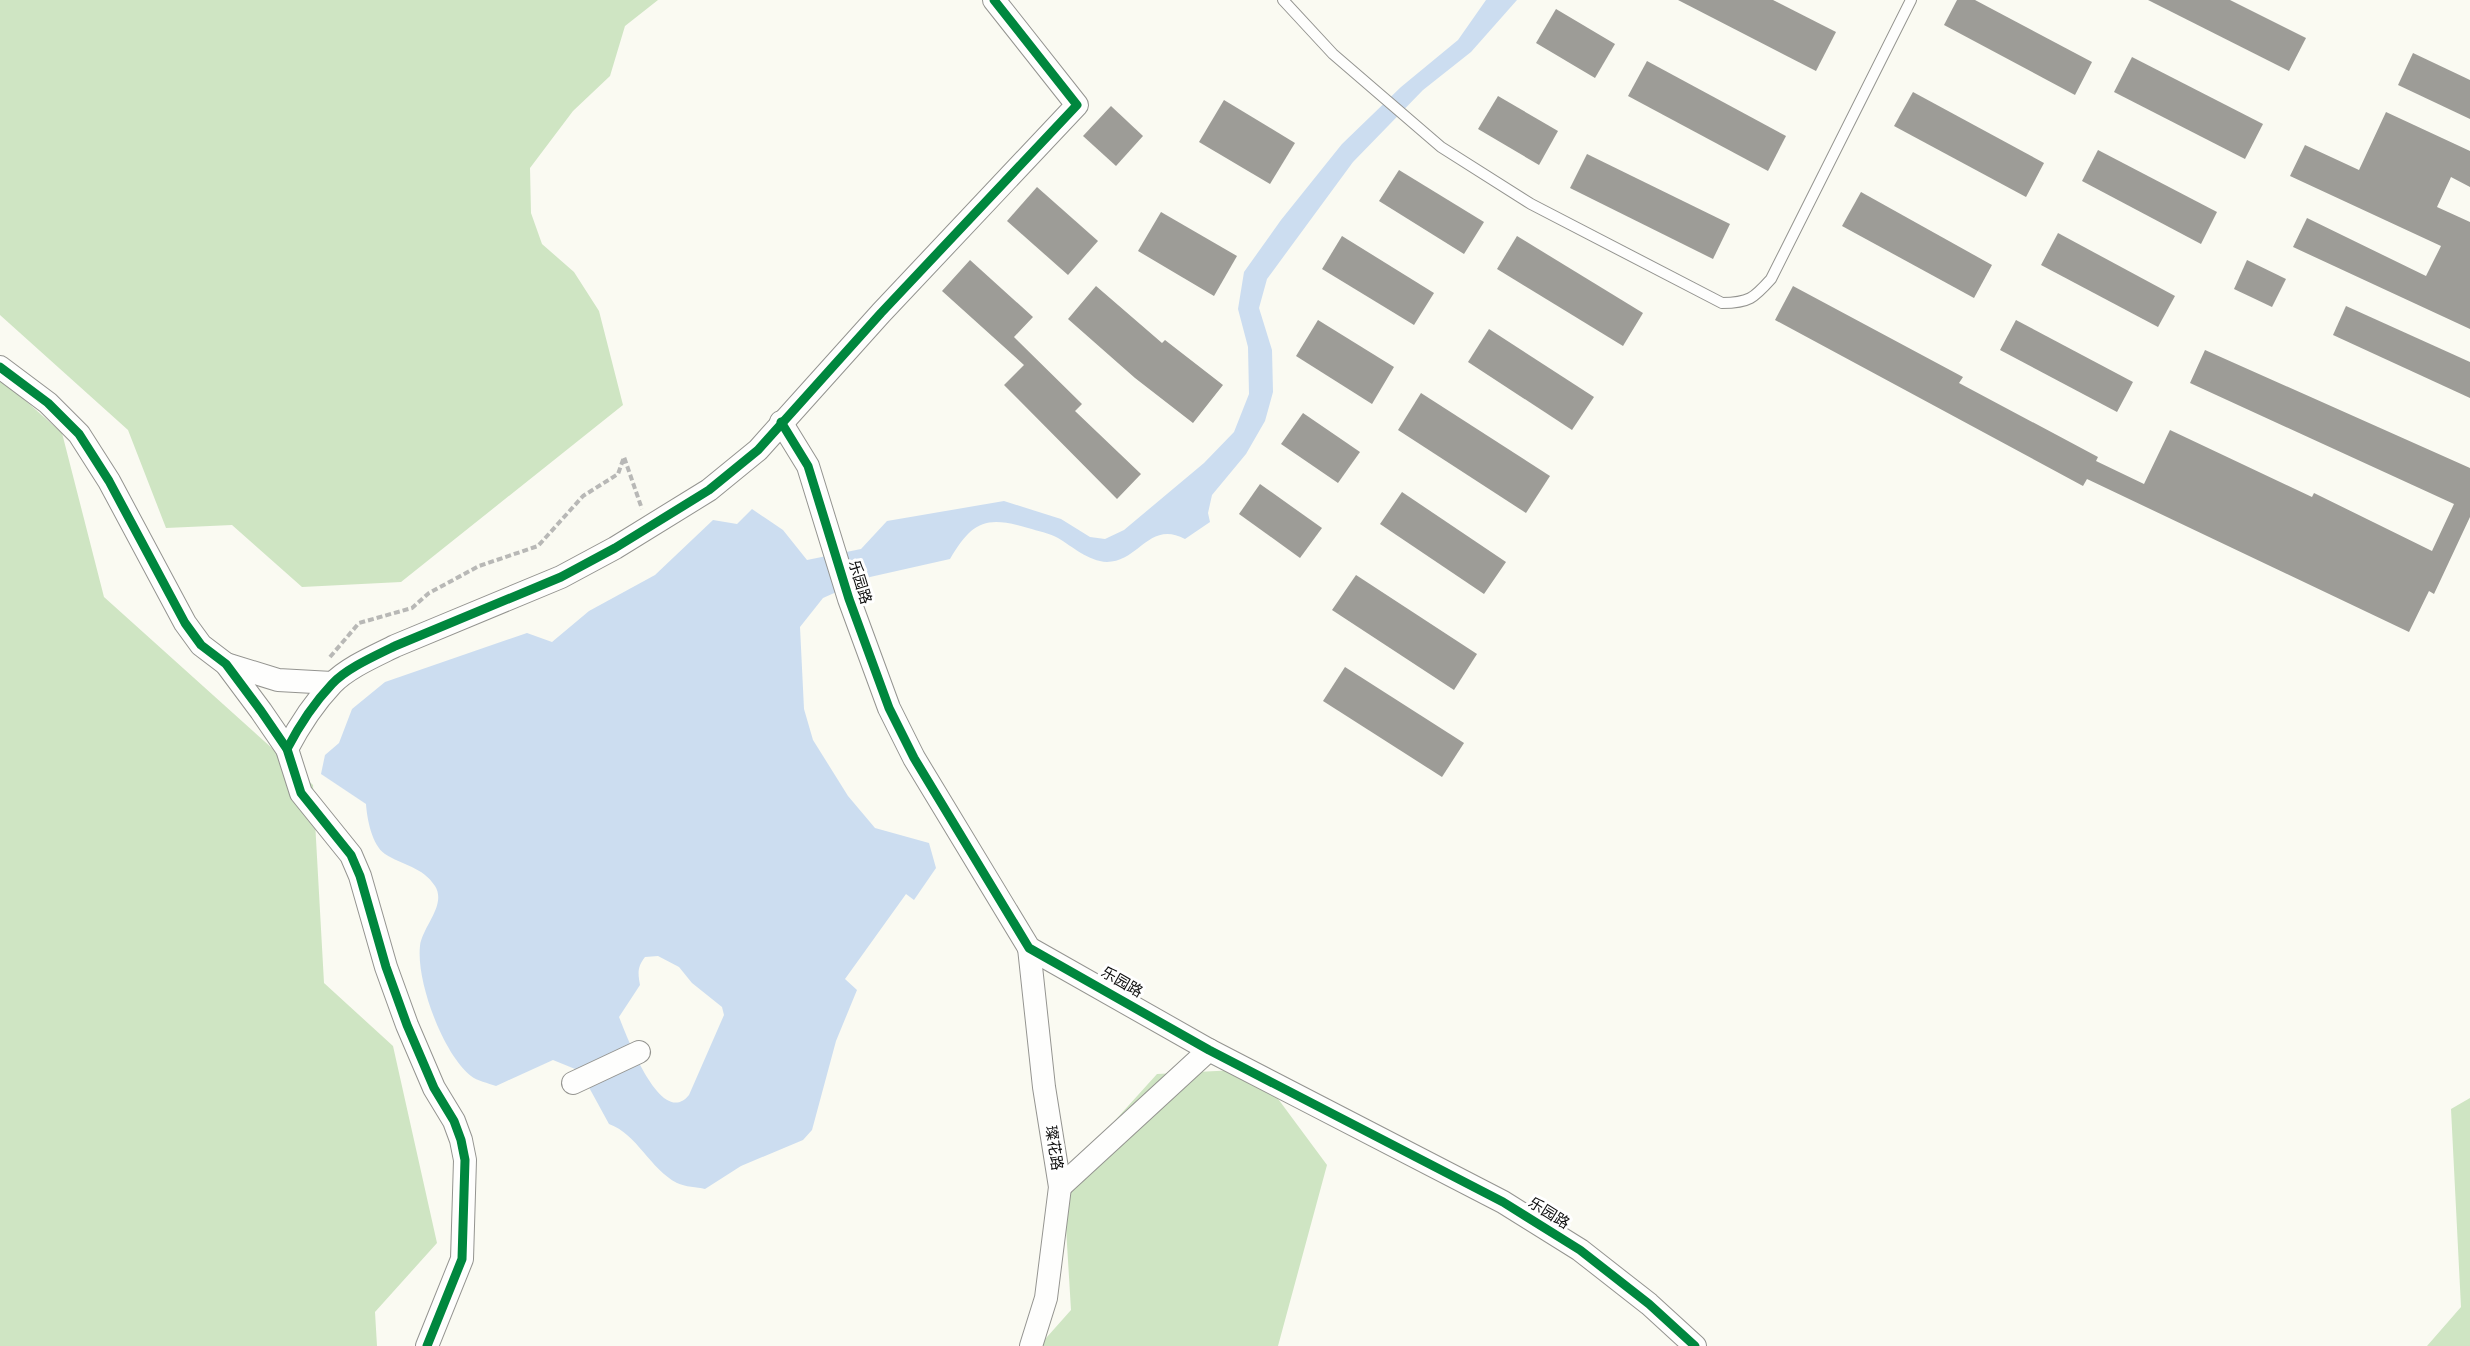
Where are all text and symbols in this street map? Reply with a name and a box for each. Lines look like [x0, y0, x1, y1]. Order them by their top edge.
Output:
street label: 乐园路 [845, 558, 876, 606]
street label: 乐园路 [1098, 962, 1146, 1001]
street label: 璨花路 [1042, 1124, 1067, 1172]
street label: 乐园路 [1525, 1193, 1573, 1233]

